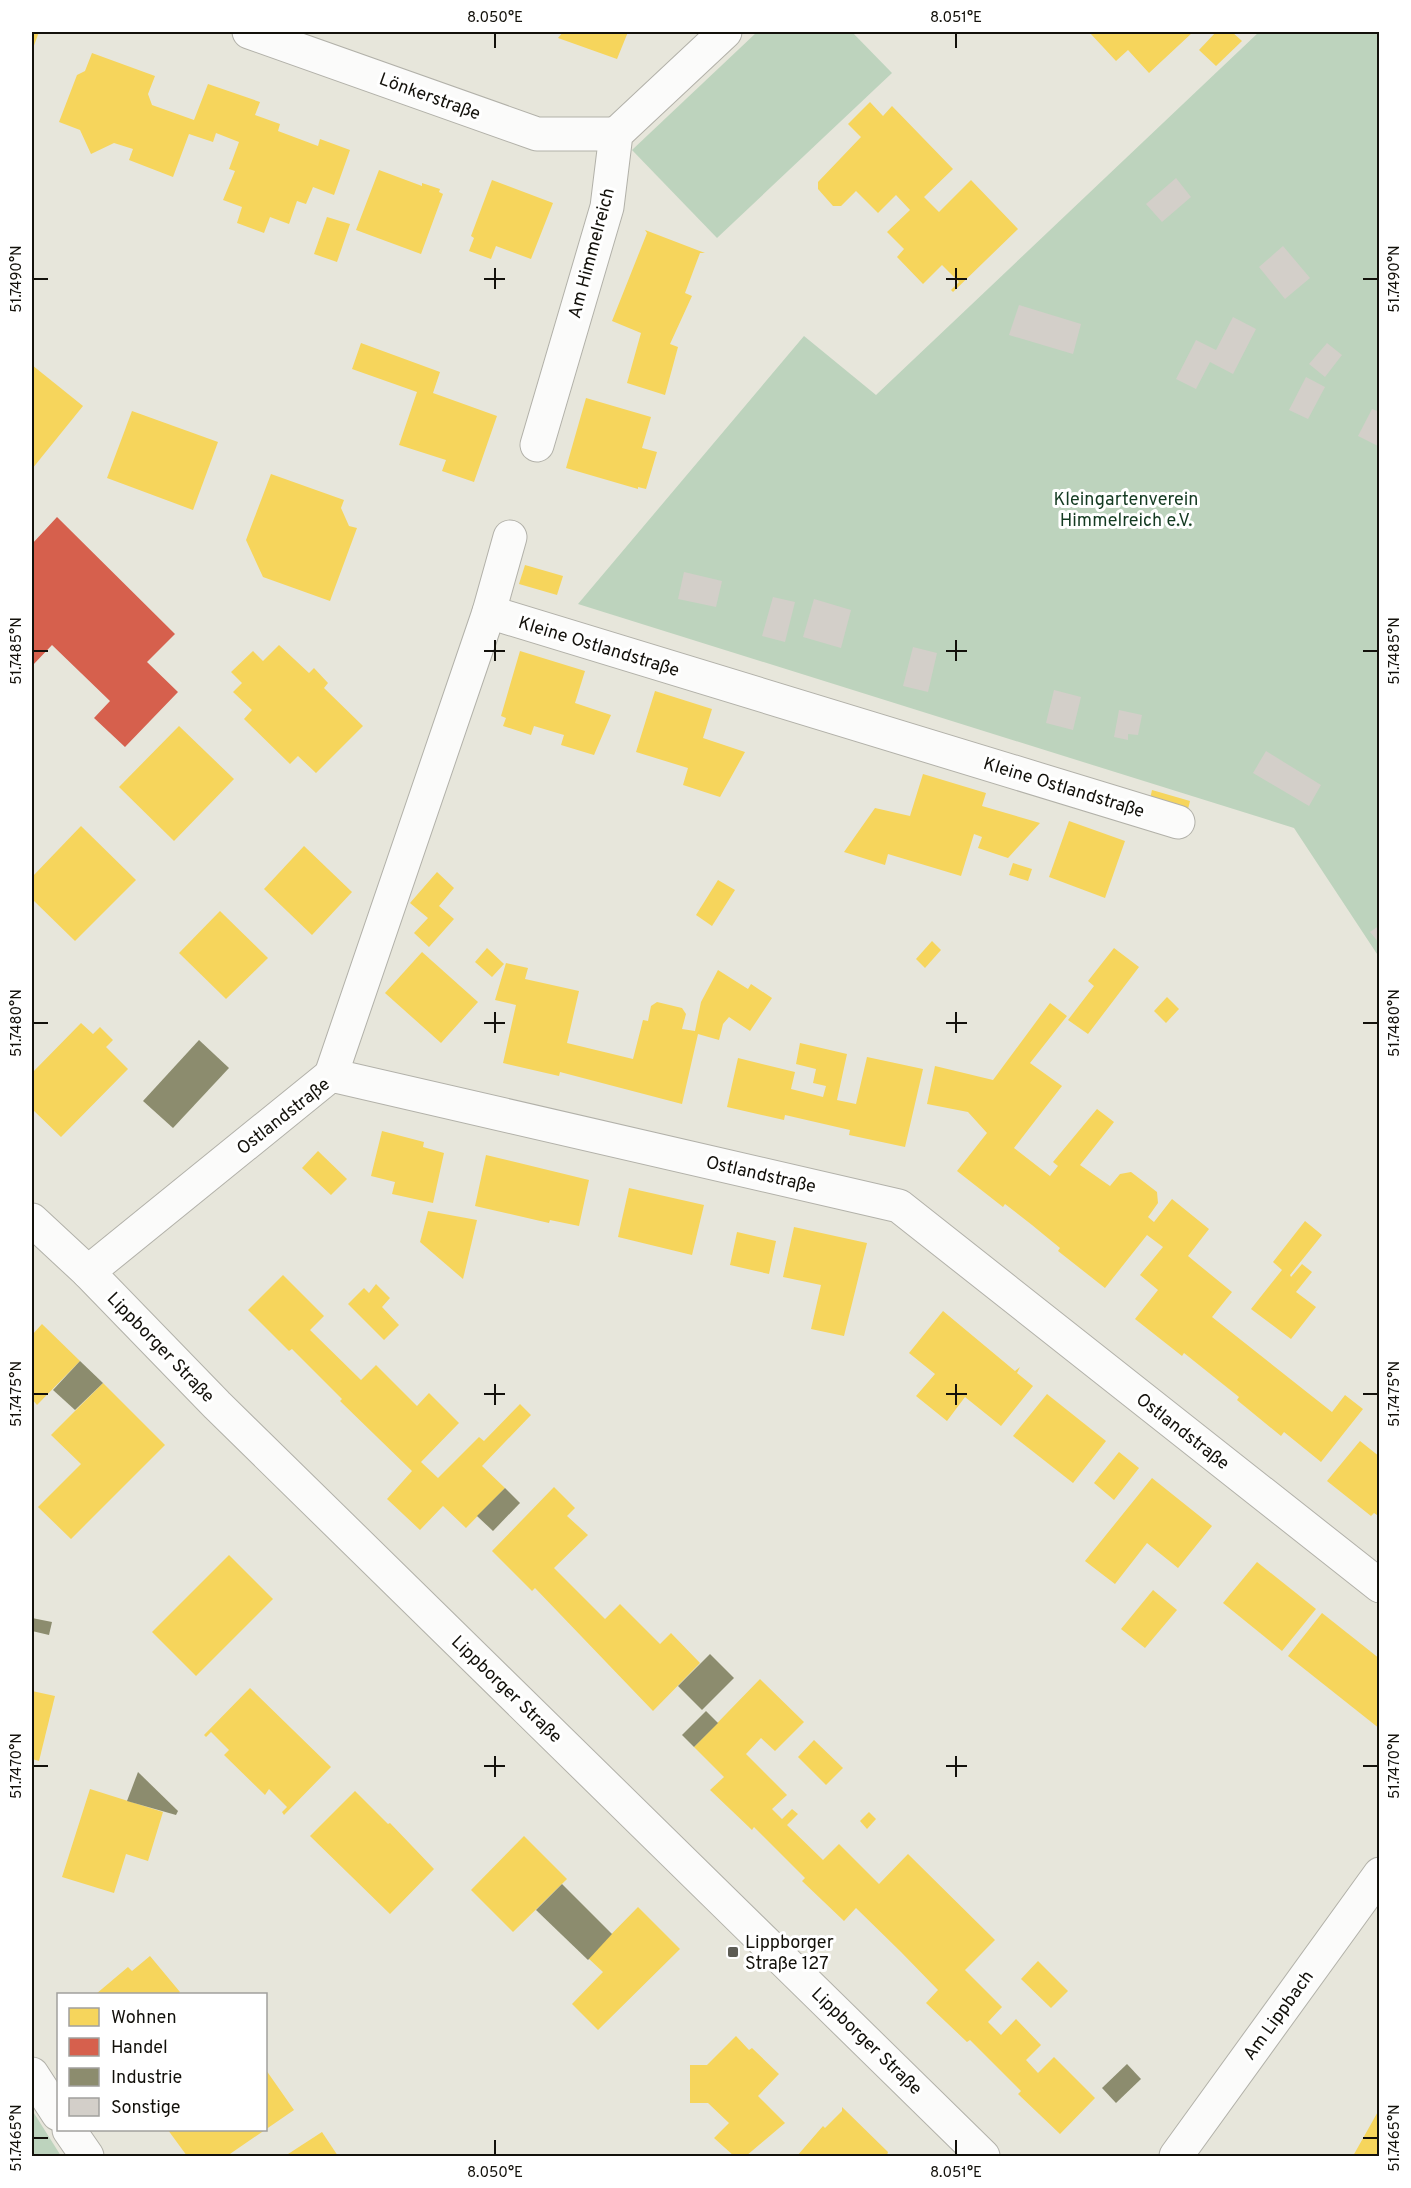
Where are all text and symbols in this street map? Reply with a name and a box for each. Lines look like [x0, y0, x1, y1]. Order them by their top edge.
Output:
text: 8.050°E [467, 9, 523, 28]
text: 8.051°E [930, 9, 982, 28]
street label: Lönkerstraße [376, 68, 483, 126]
street label: Am Himmelreich [564, 186, 621, 321]
text: 51.7490°N [8, 245, 27, 313]
text: 51.7490°N [1386, 245, 1405, 313]
park label: Kleingartenverein Himmelreich e.V. [1053, 489, 1199, 533]
street label: Kleine Ostlandstraße [515, 612, 682, 683]
text: 51.7485°N [8, 617, 27, 685]
text: 51.7485°N [1386, 617, 1405, 685]
street label: Kleine Ostlandstraße [980, 753, 1147, 824]
text: 51.7480°N [8, 989, 27, 1057]
text: 51.7480°N [1386, 989, 1405, 1057]
street label: Ostlandstraße [233, 1074, 335, 1161]
street label: Ostlandstraße [703, 1152, 818, 1199]
street label: Lippborger Straße [101, 1288, 219, 1408]
text: 51.7475°N [8, 1361, 27, 1427]
text: 51.7475°N [1386, 1361, 1405, 1427]
street label: Ostlandstraße [1131, 1389, 1233, 1476]
street label: Lippborger Straße [446, 1631, 566, 1749]
text: 51.7470°N [8, 1733, 27, 1799]
text: 51.7470°N [1386, 1733, 1405, 1799]
place label: Lippborger Straße 127 [745, 1932, 834, 1976]
marker: Lippborger Straße 127 [726, 1945, 740, 1959]
street label: Am Lippbach [1239, 1966, 1320, 2065]
street label: Lippborger Straße [806, 1983, 926, 2101]
legend [57, 1993, 267, 2131]
text: Wohnen [111, 2007, 177, 2030]
text: Handel [111, 2037, 168, 2060]
text: Industrie [111, 2067, 182, 2090]
text: Sonstige [111, 2097, 181, 2120]
text: 51.7465°N [8, 2104, 27, 2172]
text: 51.7465°N [1386, 2104, 1405, 2172]
text: 8.050°E [467, 2164, 523, 2183]
text: 8.051°E [930, 2164, 982, 2183]

